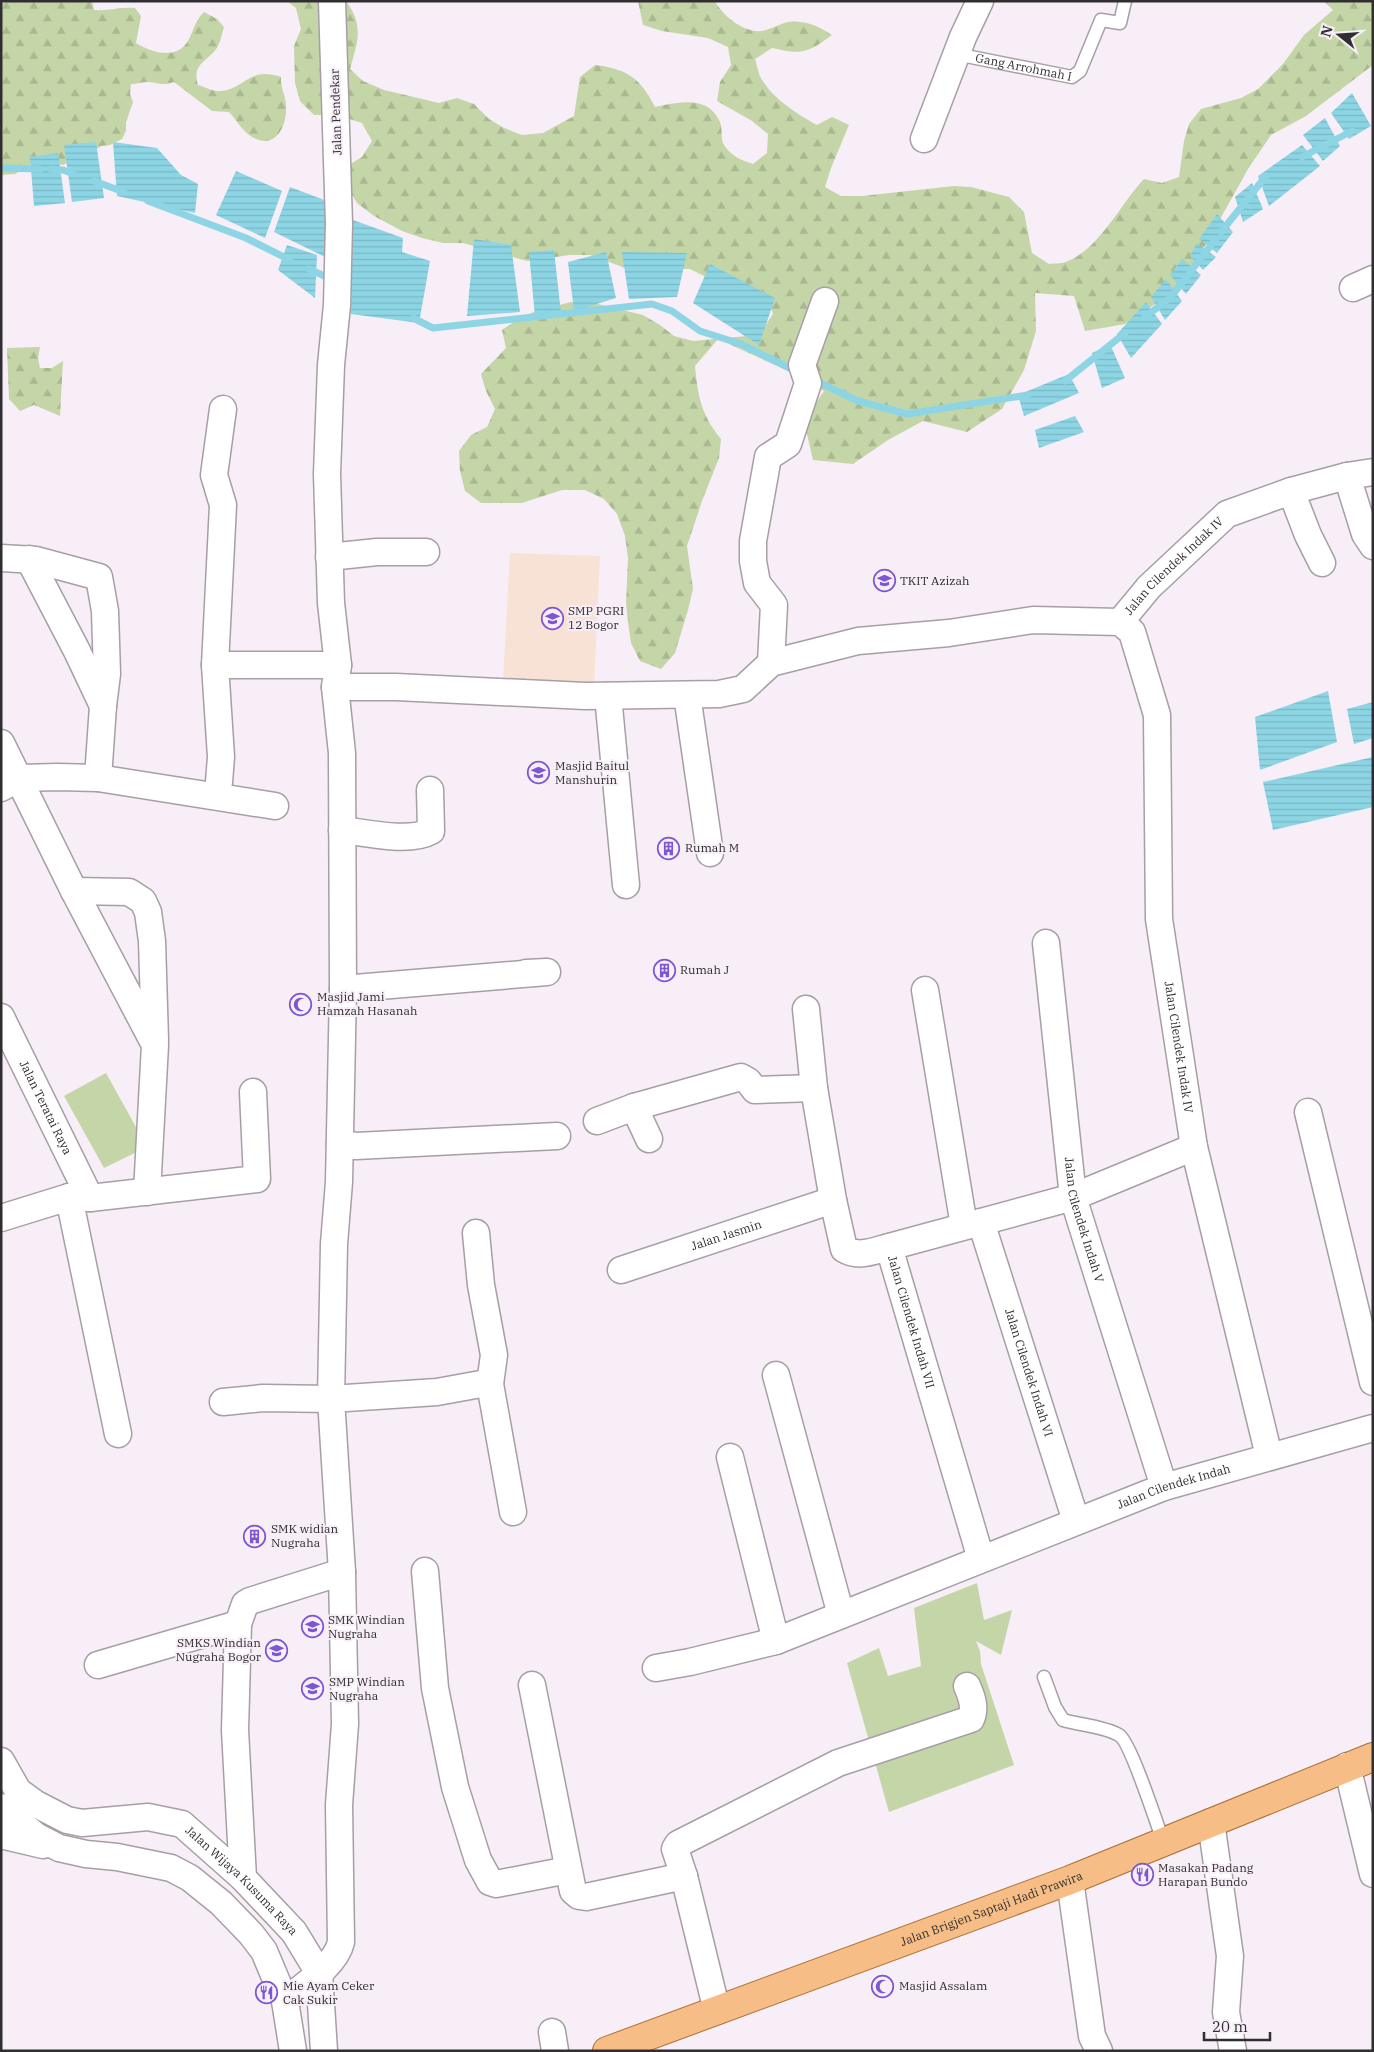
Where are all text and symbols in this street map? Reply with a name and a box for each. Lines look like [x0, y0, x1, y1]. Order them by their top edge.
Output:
north arrow [1314, 10, 1364, 60]
text: N [1316, 23, 1337, 39]
street label: Gang Arrohmah I [974, 50, 1073, 84]
street label: Jalan Pendekar [326, 68, 345, 156]
street label: Jalan Cilendek Indak IV [1121, 513, 1226, 618]
school or university icon: TKIT Azizah [872, 569, 896, 593]
place label: TKIT Azizah [900, 573, 970, 588]
place label: SMP PGRI 12 Bogor [568, 603, 624, 632]
school or university icon: SMP PGRI 12 Bogor [540, 606, 564, 630]
place label: Masjid Baitul Manshurin [555, 758, 629, 787]
school or university icon: Masjid Baitul Manshurin [527, 761, 551, 785]
building icon: Rumah M [657, 836, 681, 860]
place label: Rumah M [685, 840, 739, 855]
building icon: Rumah J [652, 958, 676, 982]
place label: Rumah J [680, 962, 729, 977]
street label: Jalan Cilendek Indak IV [1162, 980, 1197, 1114]
place label: Masjid Jami Hamzah Hasanah [317, 989, 418, 1018]
mosque icon: Masjid Jami Hamzah Hasanah [289, 992, 313, 1016]
street label: Jalan Teratai Raya [17, 1058, 76, 1157]
street label: Jalan Cilendek Indah V [1062, 1156, 1107, 1284]
street label: Jalan Jasmin [689, 1216, 764, 1253]
street label: Jalan Cilendek Indah VII [885, 1254, 938, 1390]
street label: Jalan Cilendek Indah VI [1002, 1306, 1057, 1438]
street label: Jalan Cilendek Indah [1115, 1460, 1233, 1512]
place label: SMK widian Nugraha [271, 1521, 339, 1550]
building icon: SMK widian Nugraha [243, 1524, 267, 1548]
place label: SMK Windian Nugraha [328, 1612, 405, 1641]
school or university icon: SMK Windian Nugraha [300, 1615, 324, 1639]
place label: SMKS Windian Nugraha Bogor [176, 1635, 262, 1664]
school or university icon: SMKS Windian Nugraha Bogor [265, 1638, 289, 1662]
place label: SMP Windian Nugraha [329, 1674, 405, 1703]
school or university icon: SMP Windian Nugraha [301, 1677, 325, 1701]
street label: Jalan Wijaya Kusuma Raya [182, 1823, 301, 1938]
place label: Masakan Padang Harapan Bundo [1158, 1860, 1254, 1889]
restaurant icon: Masakan Padang Harapan Bundo [1130, 1863, 1154, 1887]
street label: Jalan Brigjen Saptaji Hadi Prawira [898, 1867, 1085, 1949]
mosque icon: Masjid Assalam [871, 1974, 895, 1998]
place label: Mie Ayam Ceker Cak Sukir [283, 1978, 375, 2007]
place label: Masjid Assalam [899, 1978, 988, 1993]
restaurant icon: Mie Ayam Ceker Cak Sukir [255, 1981, 279, 2005]
scale bar [1204, 2010, 1270, 2042]
text: 20 m [1212, 2017, 1248, 2036]

